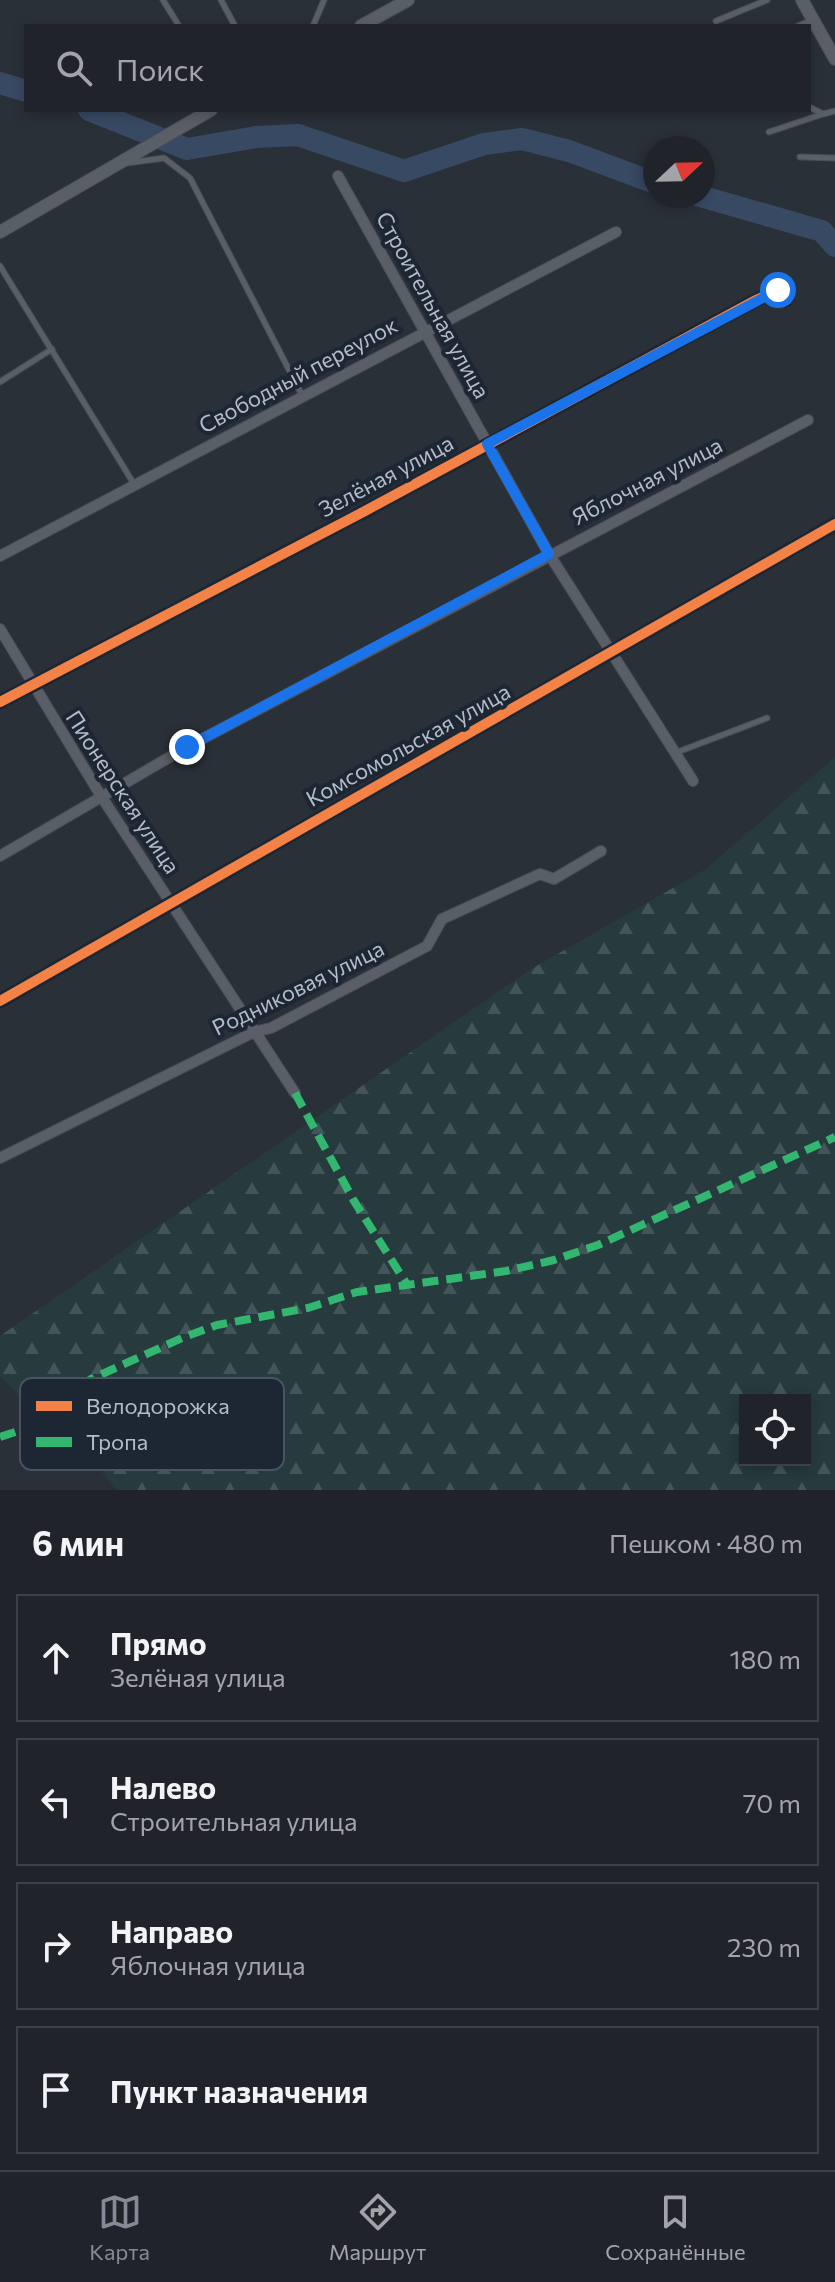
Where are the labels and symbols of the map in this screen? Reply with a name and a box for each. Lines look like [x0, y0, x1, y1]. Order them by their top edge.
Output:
north arrow [643, 136, 715, 208]
street label: Строительная улица [371, 207, 496, 403]
route start [760, 272, 796, 308]
street label: Свободный переулок [194, 311, 402, 438]
street label: Зелёная улица [314, 429, 458, 522]
street label: Яблочная улица [567, 431, 727, 530]
street label: Комсомольская улица [301, 677, 515, 812]
street label: Пионерская улица [61, 705, 186, 878]
route end [169, 729, 205, 765]
street label: Родниковая улица [207, 934, 388, 1041]
legend [20, 1378, 284, 1470]
text: Велодорожка [86, 1392, 230, 1419]
text: Тропа [86, 1428, 148, 1455]

